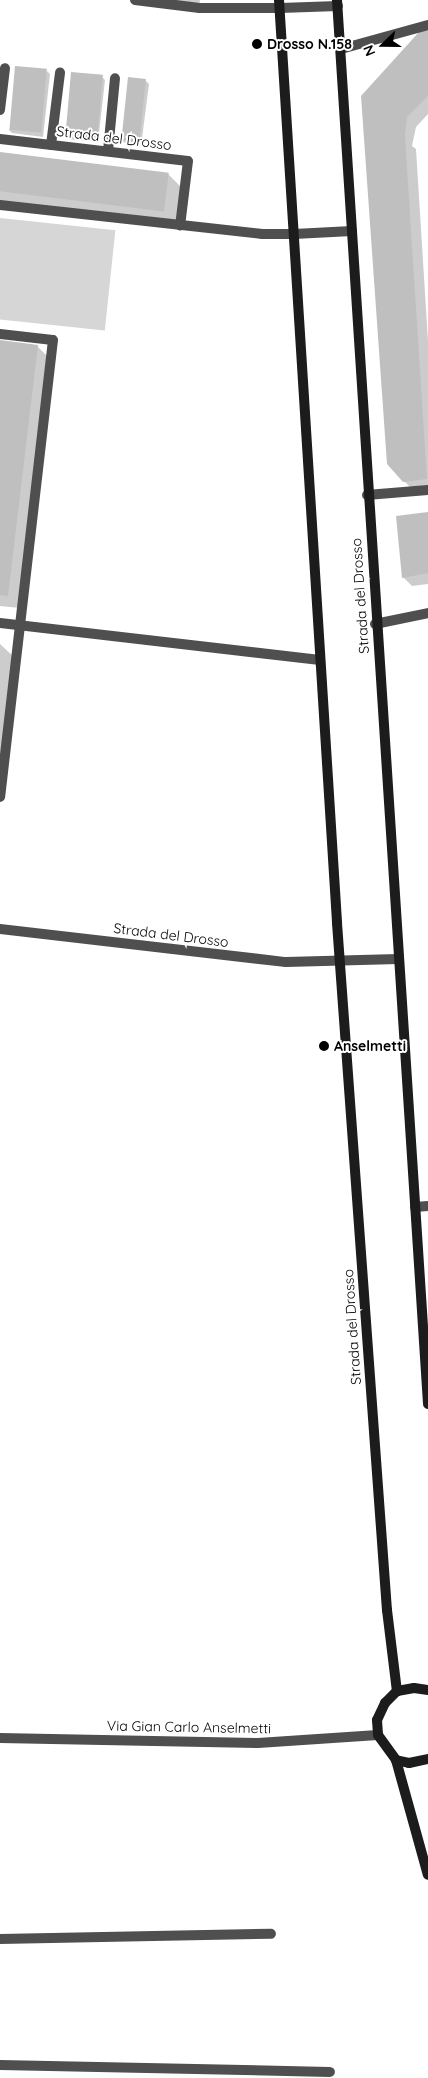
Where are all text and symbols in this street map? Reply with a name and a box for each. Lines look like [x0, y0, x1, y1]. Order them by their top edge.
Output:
north arrow [358, 20, 408, 70]
place label: Drosso N.158 [267, 36, 352, 52]
marker: Drosso N.158 [251, 38, 263, 50]
text: N [359, 42, 379, 59]
street label: Strada del Drosso [56, 123, 172, 153]
street label: Strada del Drosso [348, 538, 372, 654]
street label: Strada del Drosso [113, 920, 229, 950]
place label: Anselmetti [334, 1038, 406, 1054]
marker: Anselmetti [318, 1040, 330, 1052]
street label: Strada del Drosso [340, 1269, 364, 1385]
street label: Via Gian Carlo Anselmetti [107, 1717, 271, 1737]

